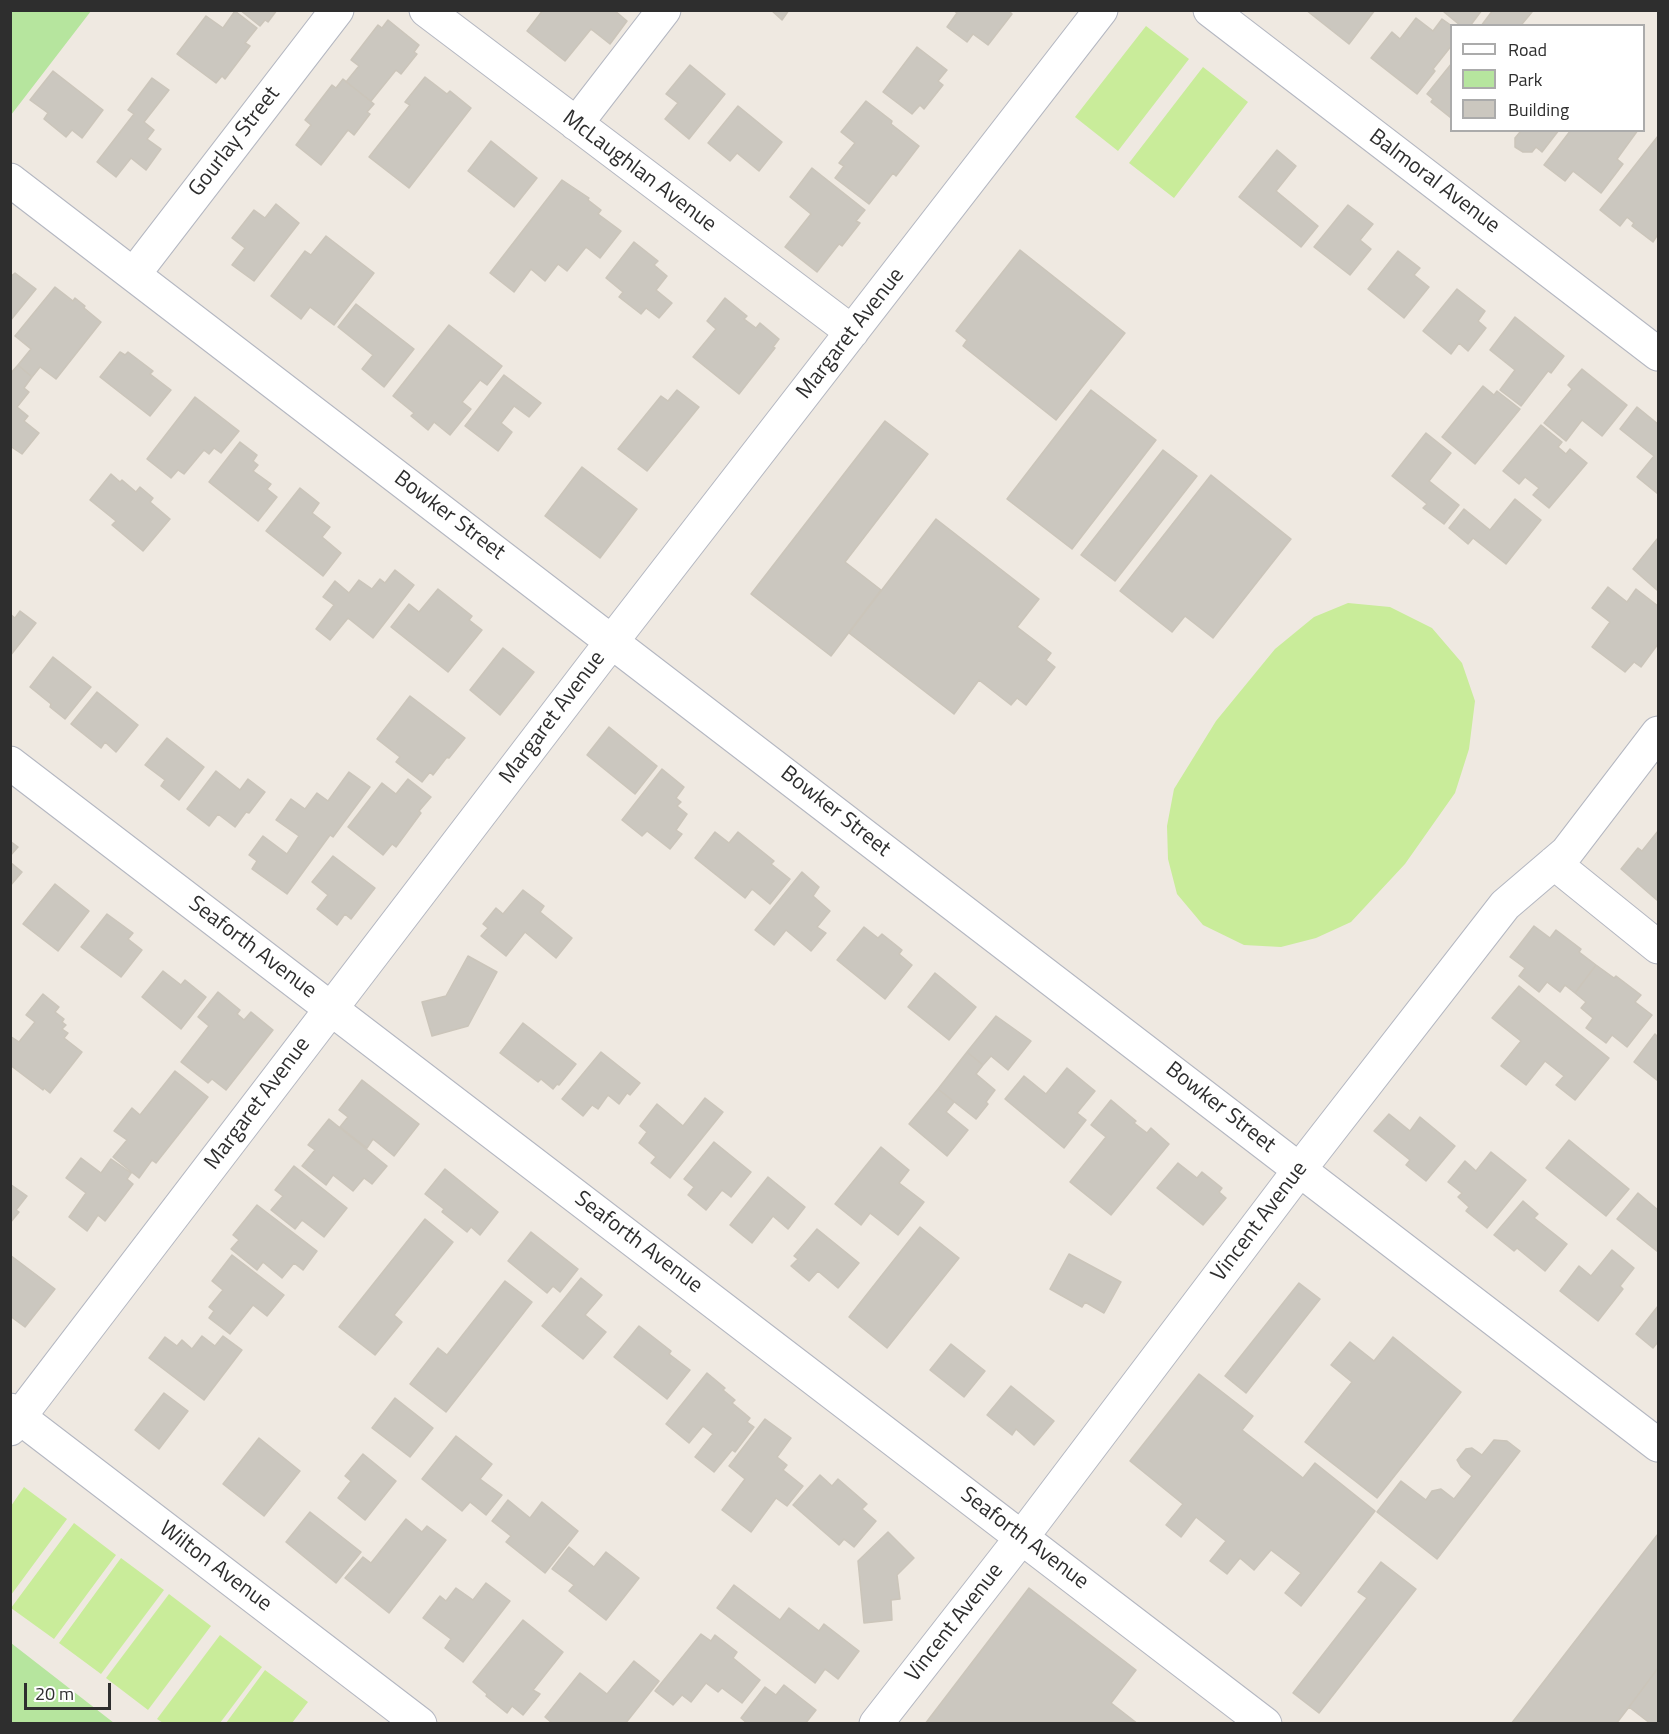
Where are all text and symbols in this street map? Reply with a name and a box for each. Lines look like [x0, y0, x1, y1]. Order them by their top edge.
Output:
legend [1450, 24, 1645, 132]
text: Road [1508, 36, 1547, 63]
text: Park [1508, 66, 1542, 93]
street label: Gourlay Street [184, 82, 286, 202]
text: Building [1508, 96, 1569, 123]
street label: McLaughlan Avenue [557, 106, 721, 238]
street label: Balmoral Avenue [1363, 124, 1505, 240]
street label: Margaret Avenue [792, 263, 910, 405]
street label: Bowker Street [388, 466, 510, 566]
street label: Margaret Avenue [495, 647, 611, 789]
street label: Bowker Street [775, 761, 895, 863]
street label: Seaforth Avenue [183, 891, 321, 1005]
street label: Margaret Avenue [200, 1033, 316, 1175]
street label: Bowker Street [1160, 1057, 1280, 1159]
street label: Vincent Avenue [1206, 1157, 1314, 1287]
street label: Seaforth Avenue [569, 1186, 707, 1300]
street label: Seaforth Avenue [955, 1482, 1093, 1596]
street label: Wilton Avenue [153, 1516, 277, 1618]
street label: Vincent Avenue [901, 1558, 1009, 1688]
scale bar [27, 1671, 114, 1709]
text: 20 m [35, 1680, 74, 1707]

